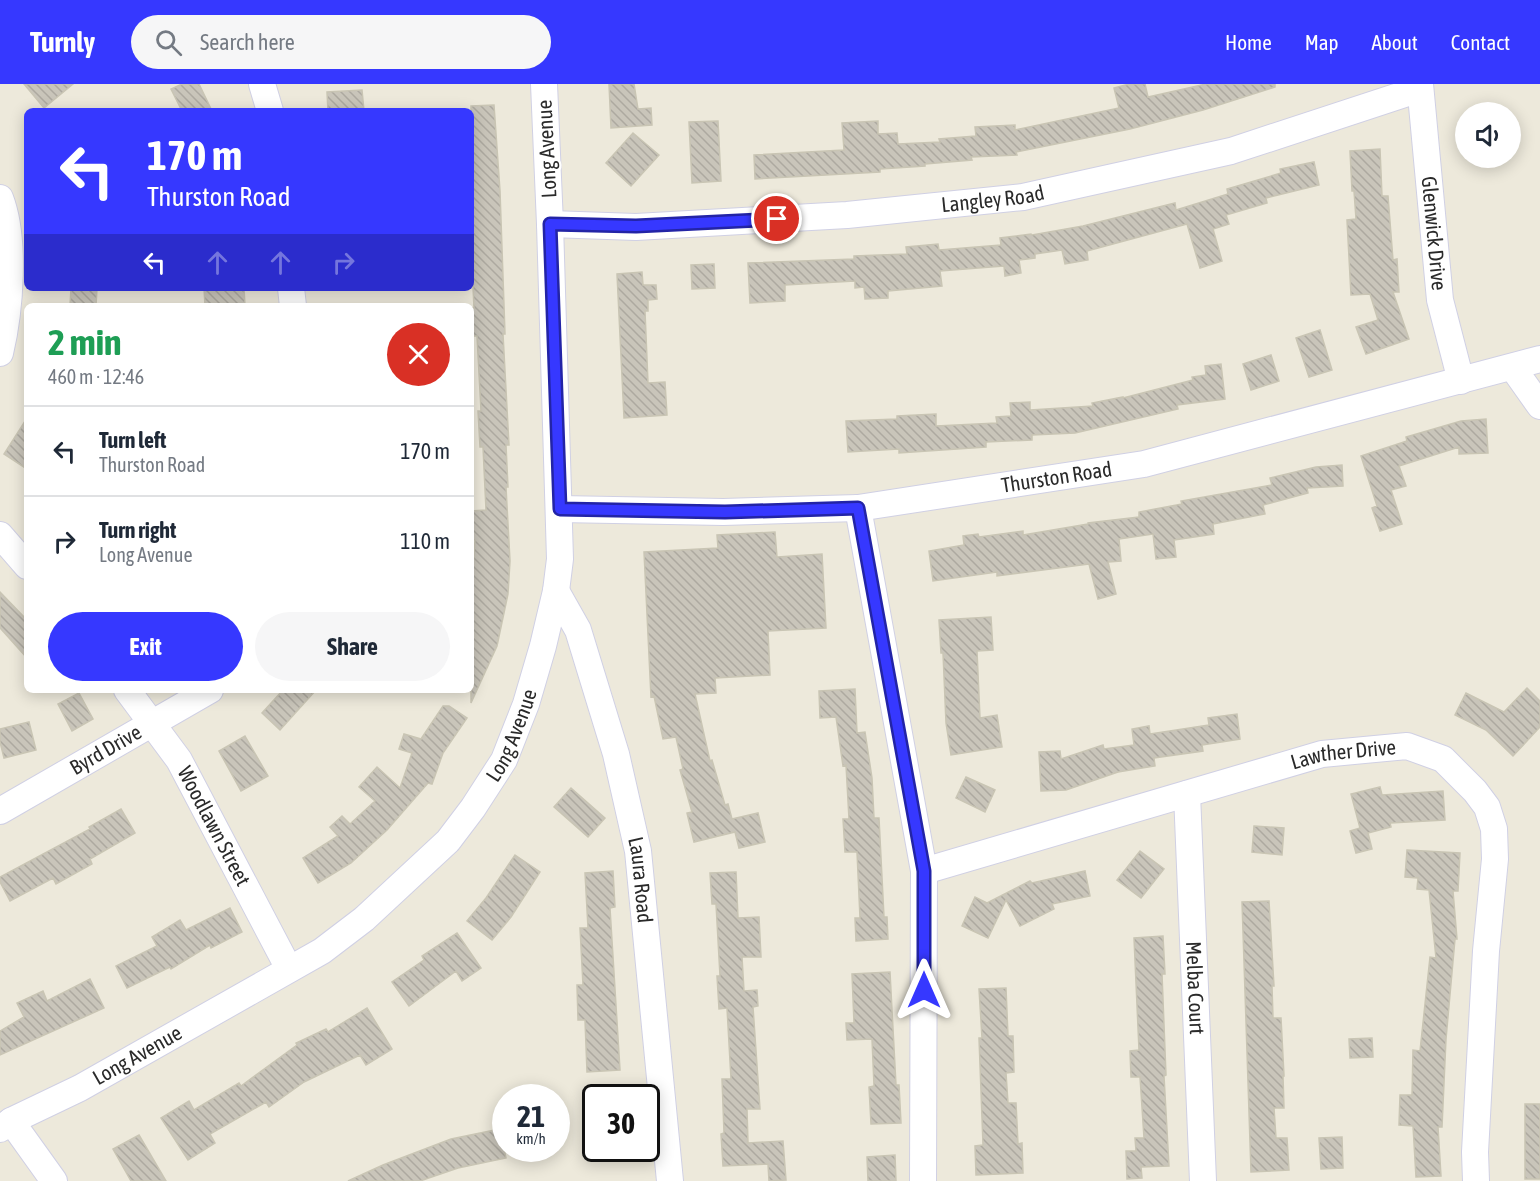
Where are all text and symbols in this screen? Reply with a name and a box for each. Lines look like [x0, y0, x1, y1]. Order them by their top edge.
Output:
search box [131, 15, 551, 69]
text: Turnly [30, 26, 95, 58]
icon: search [152, 26, 185, 59]
text: Search here [200, 29, 295, 55]
text: Home [1225, 30, 1272, 54]
text: Map [1305, 30, 1339, 54]
text: About [1372, 30, 1418, 54]
text: Contact [1451, 30, 1510, 54]
street label: Long Avenue [531, 99, 561, 199]
map controls [1455, 102, 1521, 168]
button: sound [1455, 102, 1521, 168]
text: 170 m [147, 131, 242, 179]
icon: left [48, 132, 126, 210]
street label: Glenwick Drive [1418, 175, 1452, 291]
street label: Langley Road [940, 180, 1046, 216]
text: Thurston Road [147, 181, 290, 212]
pin [751, 193, 802, 244]
icon: arrive [760, 202, 793, 235]
icon: left [138, 246, 171, 279]
icon: ahead [201, 246, 234, 279]
icon: ahead [264, 246, 297, 279]
icon: right [327, 246, 360, 279]
text: 2 min [48, 321, 122, 363]
button: close [387, 323, 450, 386]
text: 460 m · 12:46 [48, 365, 144, 388]
text: Turn left [99, 427, 166, 453]
icon: left [48, 435, 81, 468]
text: 170 m [400, 438, 450, 464]
text: Thurston Road [99, 453, 205, 476]
street label: Thurston Road [999, 456, 1113, 497]
text: Turn right [99, 517, 176, 543]
icon: right [48, 525, 81, 558]
text: 110 m [400, 528, 450, 554]
text: Long Avenue [99, 543, 193, 566]
button: Exit [48, 612, 243, 681]
button: Share [255, 612, 450, 681]
street label: Long Avenue [480, 686, 541, 786]
street label: Byrd Drive [65, 719, 145, 779]
street label: Lawther Drive [1288, 734, 1397, 774]
street label: Woodlawn Street [173, 762, 256, 889]
street label: Laura Road [624, 834, 658, 924]
street label: Melba Court [1182, 941, 1210, 1035]
position arrow [892, 958, 956, 1022]
street label: Long Avenue [88, 1020, 186, 1089]
speed limit sign: 30 [582, 1084, 660, 1162]
text: 21 [517, 1099, 545, 1133]
text: km/h [516, 1130, 546, 1147]

